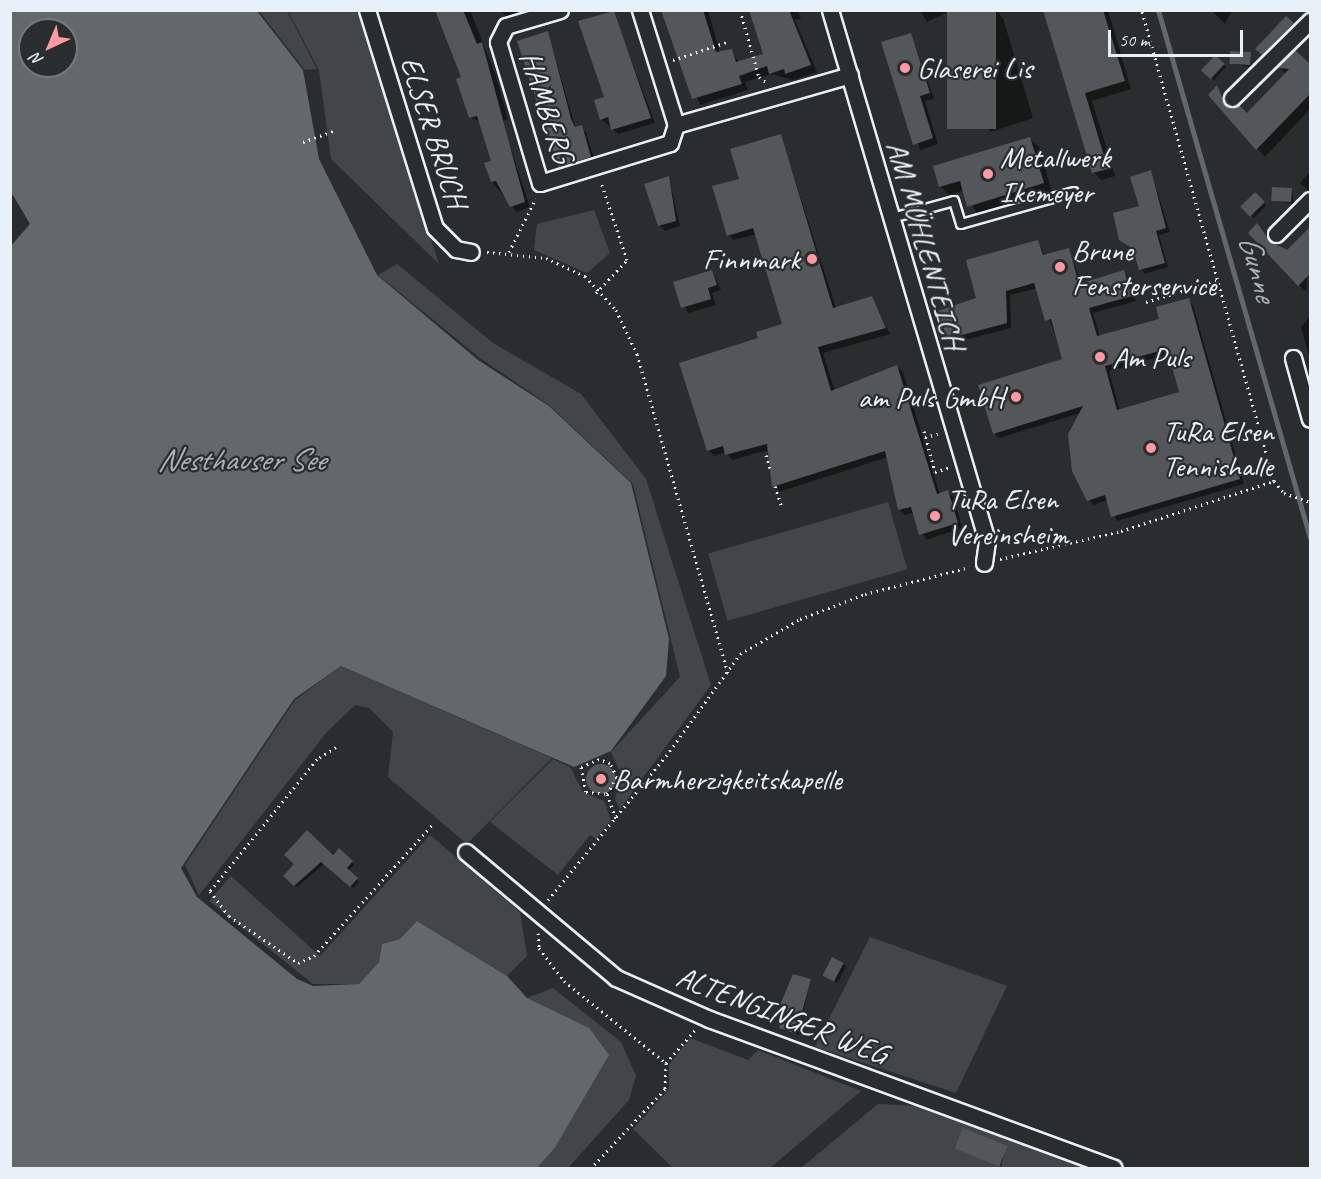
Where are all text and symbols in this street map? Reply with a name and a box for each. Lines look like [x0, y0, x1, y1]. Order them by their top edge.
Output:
north arrow [18, 18, 78, 78]
scale bar [1111, 18, 1246, 56]
text: 50 m [1119, 29, 1150, 51]
street label: HAMBERG [512, 47, 582, 167]
text: N [26, 49, 47, 70]
place label: Glaserei Lis [917, 50, 1032, 86]
street label: ELSER BRUCH [393, 52, 475, 212]
marker: Glaserei Lis [898, 61, 912, 75]
street label: AM MÜHLENTEICH [879, 137, 973, 353]
place label: Metallwerk Ikemeyer [1000, 139, 1110, 210]
marker: Metallwerk Ikemeyer [981, 167, 995, 181]
water label: Gunne [1229, 231, 1285, 305]
place label: Brune Fensterservice [1072, 232, 1216, 302]
place label: Finnmark [703, 241, 800, 277]
marker: Finnmark [805, 252, 819, 266]
marker: Brune Fensterservice [1053, 260, 1067, 274]
place label: Am Puls [1112, 339, 1191, 375]
marker: Am Puls [1093, 350, 1107, 364]
place label: am Puls GmbH [858, 379, 1004, 415]
marker: am Puls GmbH [1009, 390, 1023, 404]
place label: TuRa Elsen Tennishalle [1163, 413, 1274, 484]
water label: Nesthauser See [158, 441, 324, 479]
marker: TuRa Elsen Tennishalle [1144, 441, 1158, 455]
place label: TuRa Elsen Vereinsheim [947, 481, 1068, 552]
marker: TuRa Elsen Vereinsheim [928, 509, 942, 523]
place label: Barmherzigkeitskapelle [613, 761, 842, 797]
marker: Barmherzigkeitskapelle [594, 772, 608, 786]
street label: ALTENGINGER WEG [672, 958, 892, 1072]

